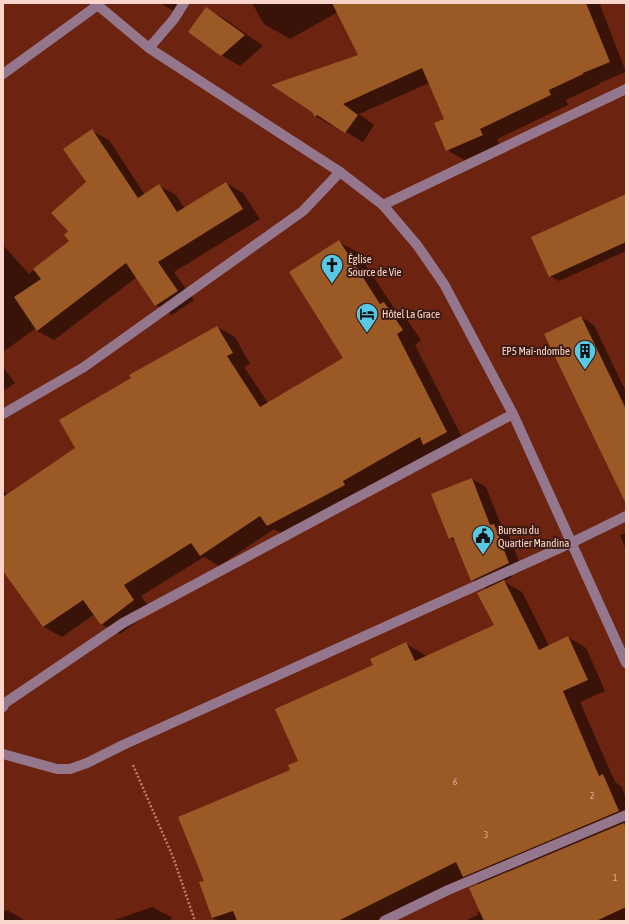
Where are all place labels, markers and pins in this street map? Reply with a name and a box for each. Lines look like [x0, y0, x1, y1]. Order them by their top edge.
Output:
church icon: Église Source de Vie [319, 252, 345, 285]
place label: Église Source de Vie [348, 253, 402, 278]
hotel icon: Hôtel La Grace [354, 301, 380, 334]
place label: Hôtel La Grace [382, 308, 440, 320]
building icon: EP5 Maï-ndombe [572, 338, 598, 371]
place label: EP5 Maï-ndombe [502, 345, 570, 357]
public building icon: Bureau du Quartier Mandina [470, 523, 496, 556]
place label: Bureau du Quartier Mandina [498, 524, 569, 549]

